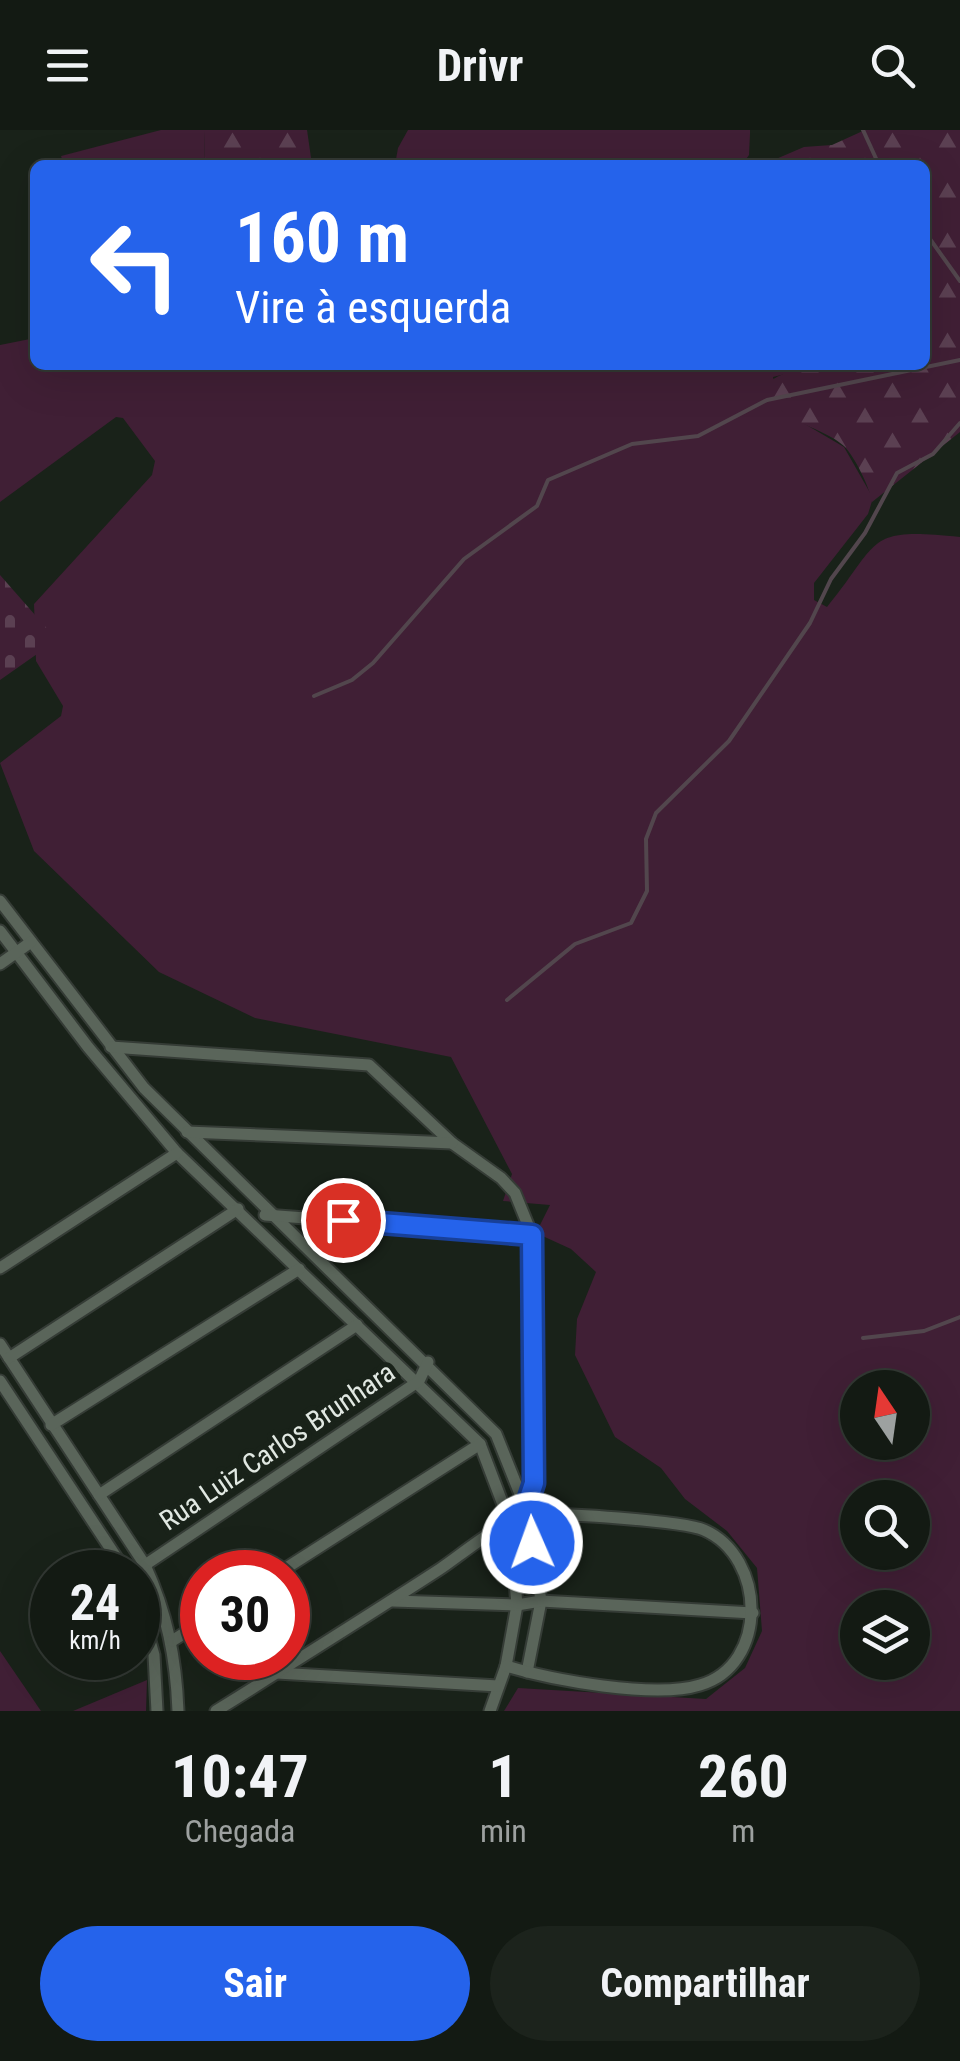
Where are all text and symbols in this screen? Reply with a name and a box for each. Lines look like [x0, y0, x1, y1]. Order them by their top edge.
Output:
icon: menu [40, 38, 95, 93]
icon: search [865, 38, 920, 93]
text: Drivr [437, 39, 523, 92]
text: 160 m [235, 197, 409, 279]
icon: left [70, 200, 200, 330]
text: Vire à esquerda [235, 281, 511, 334]
pin [301, 1178, 386, 1263]
icon: arrive [316, 1193, 371, 1248]
street label: Rua Luiz Carlos Brunhara [153, 1355, 401, 1537]
north arrow [840, 1370, 930, 1460]
map controls [840, 1370, 930, 1680]
button: search [840, 1480, 930, 1570]
position arrow [480, 1491, 584, 1595]
speed limit sign: 30 [180, 1550, 310, 1680]
text: 24 [70, 1574, 120, 1632]
button: layers [840, 1590, 930, 1680]
text: km/h [69, 1626, 121, 1655]
text: 10:47 [171, 1741, 309, 1812]
text: 1 [488, 1741, 519, 1812]
text: 260 [698, 1741, 789, 1812]
text: Chegada [184, 1812, 295, 1850]
text: min [480, 1812, 527, 1850]
text: m [731, 1812, 755, 1850]
button: Sair [40, 1926, 470, 2041]
button: Compartilhar [490, 1926, 920, 2041]

